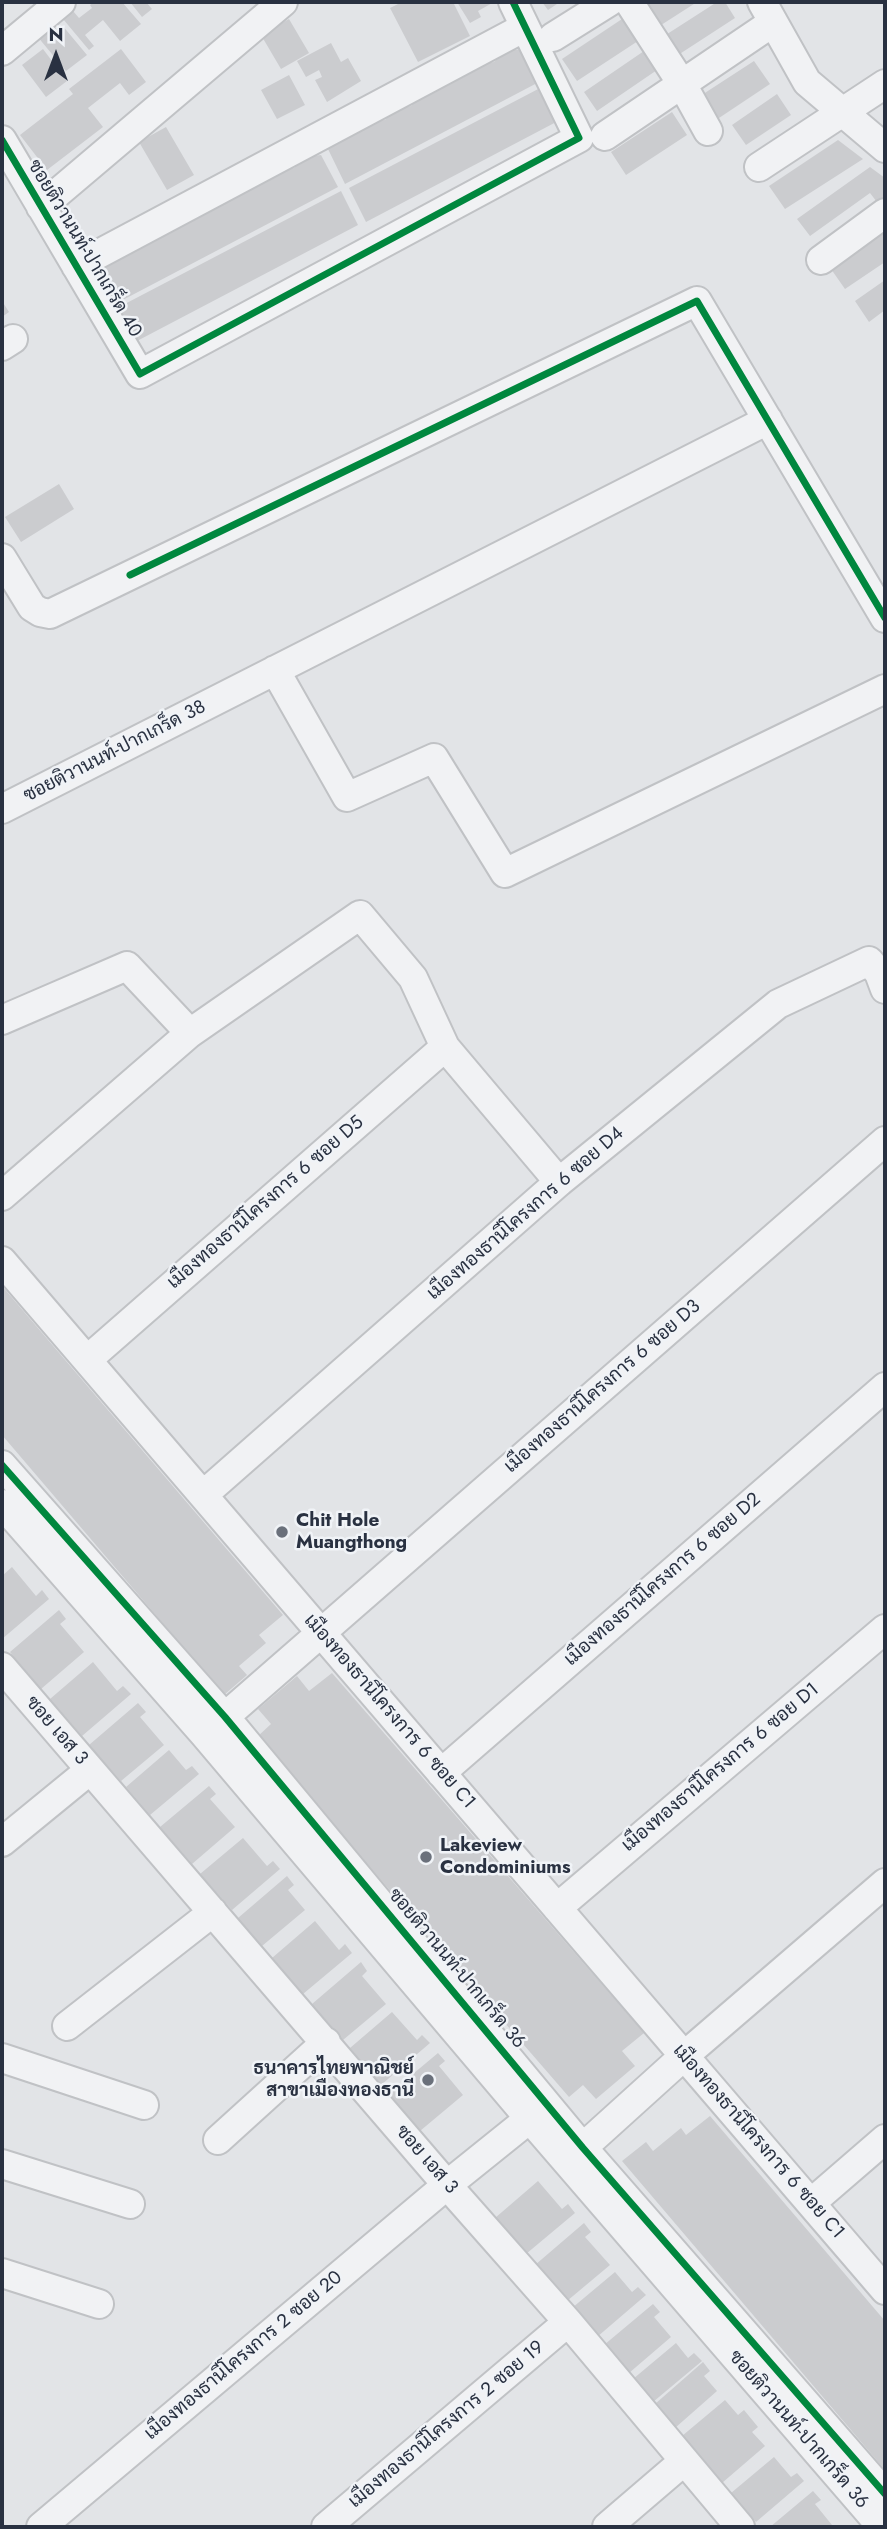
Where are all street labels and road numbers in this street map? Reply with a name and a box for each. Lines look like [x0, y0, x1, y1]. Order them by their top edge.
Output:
street label: ซอยติวานนท์-ปากเกร็ด 40 [22, 156, 146, 342]
street label: ซอยติวานนท์-ปากเกร็ด 38 [20, 696, 210, 808]
street label: เมืองทองธานีโครงการ 6 ซอย D5 [163, 1112, 369, 1294]
street label: เมืองทองธานีโครงการ 6 ซอย D4 [423, 1122, 629, 1306]
street label: เมืองทองธานีโครงการ 6 ซอย D3 [500, 1296, 706, 1478]
street label: เมืองทองธานีโครงการ 6 ซอย D2 [560, 1489, 766, 1671]
street label: เมืองทองธานีโครงการ 6 ซอย C1 [298, 1610, 480, 1814]
street label: เมืองทองธานีโครงการ 6 ซอย D1 [618, 1679, 824, 1857]
street label: ซอย เอส 3 [20, 1692, 92, 1770]
street label: ซอยติวานนท์-ปากเกร็ด 36 [382, 1884, 530, 2054]
street label: เมืองทองธานีโครงการ 6 ซอย C1 [667, 2040, 849, 2244]
street label: ซอย เอส 3 [390, 2121, 462, 2199]
street label: เมืองทองธานีโครงการ 2 ซอย 20 [141, 2267, 347, 2445]
street label: เมืองทองธานีโครงการ 2 ซอย 19 [345, 2337, 549, 2513]
street label: ซอยติวานนท์-ปากเกร็ด 36 [723, 2346, 873, 2514]

